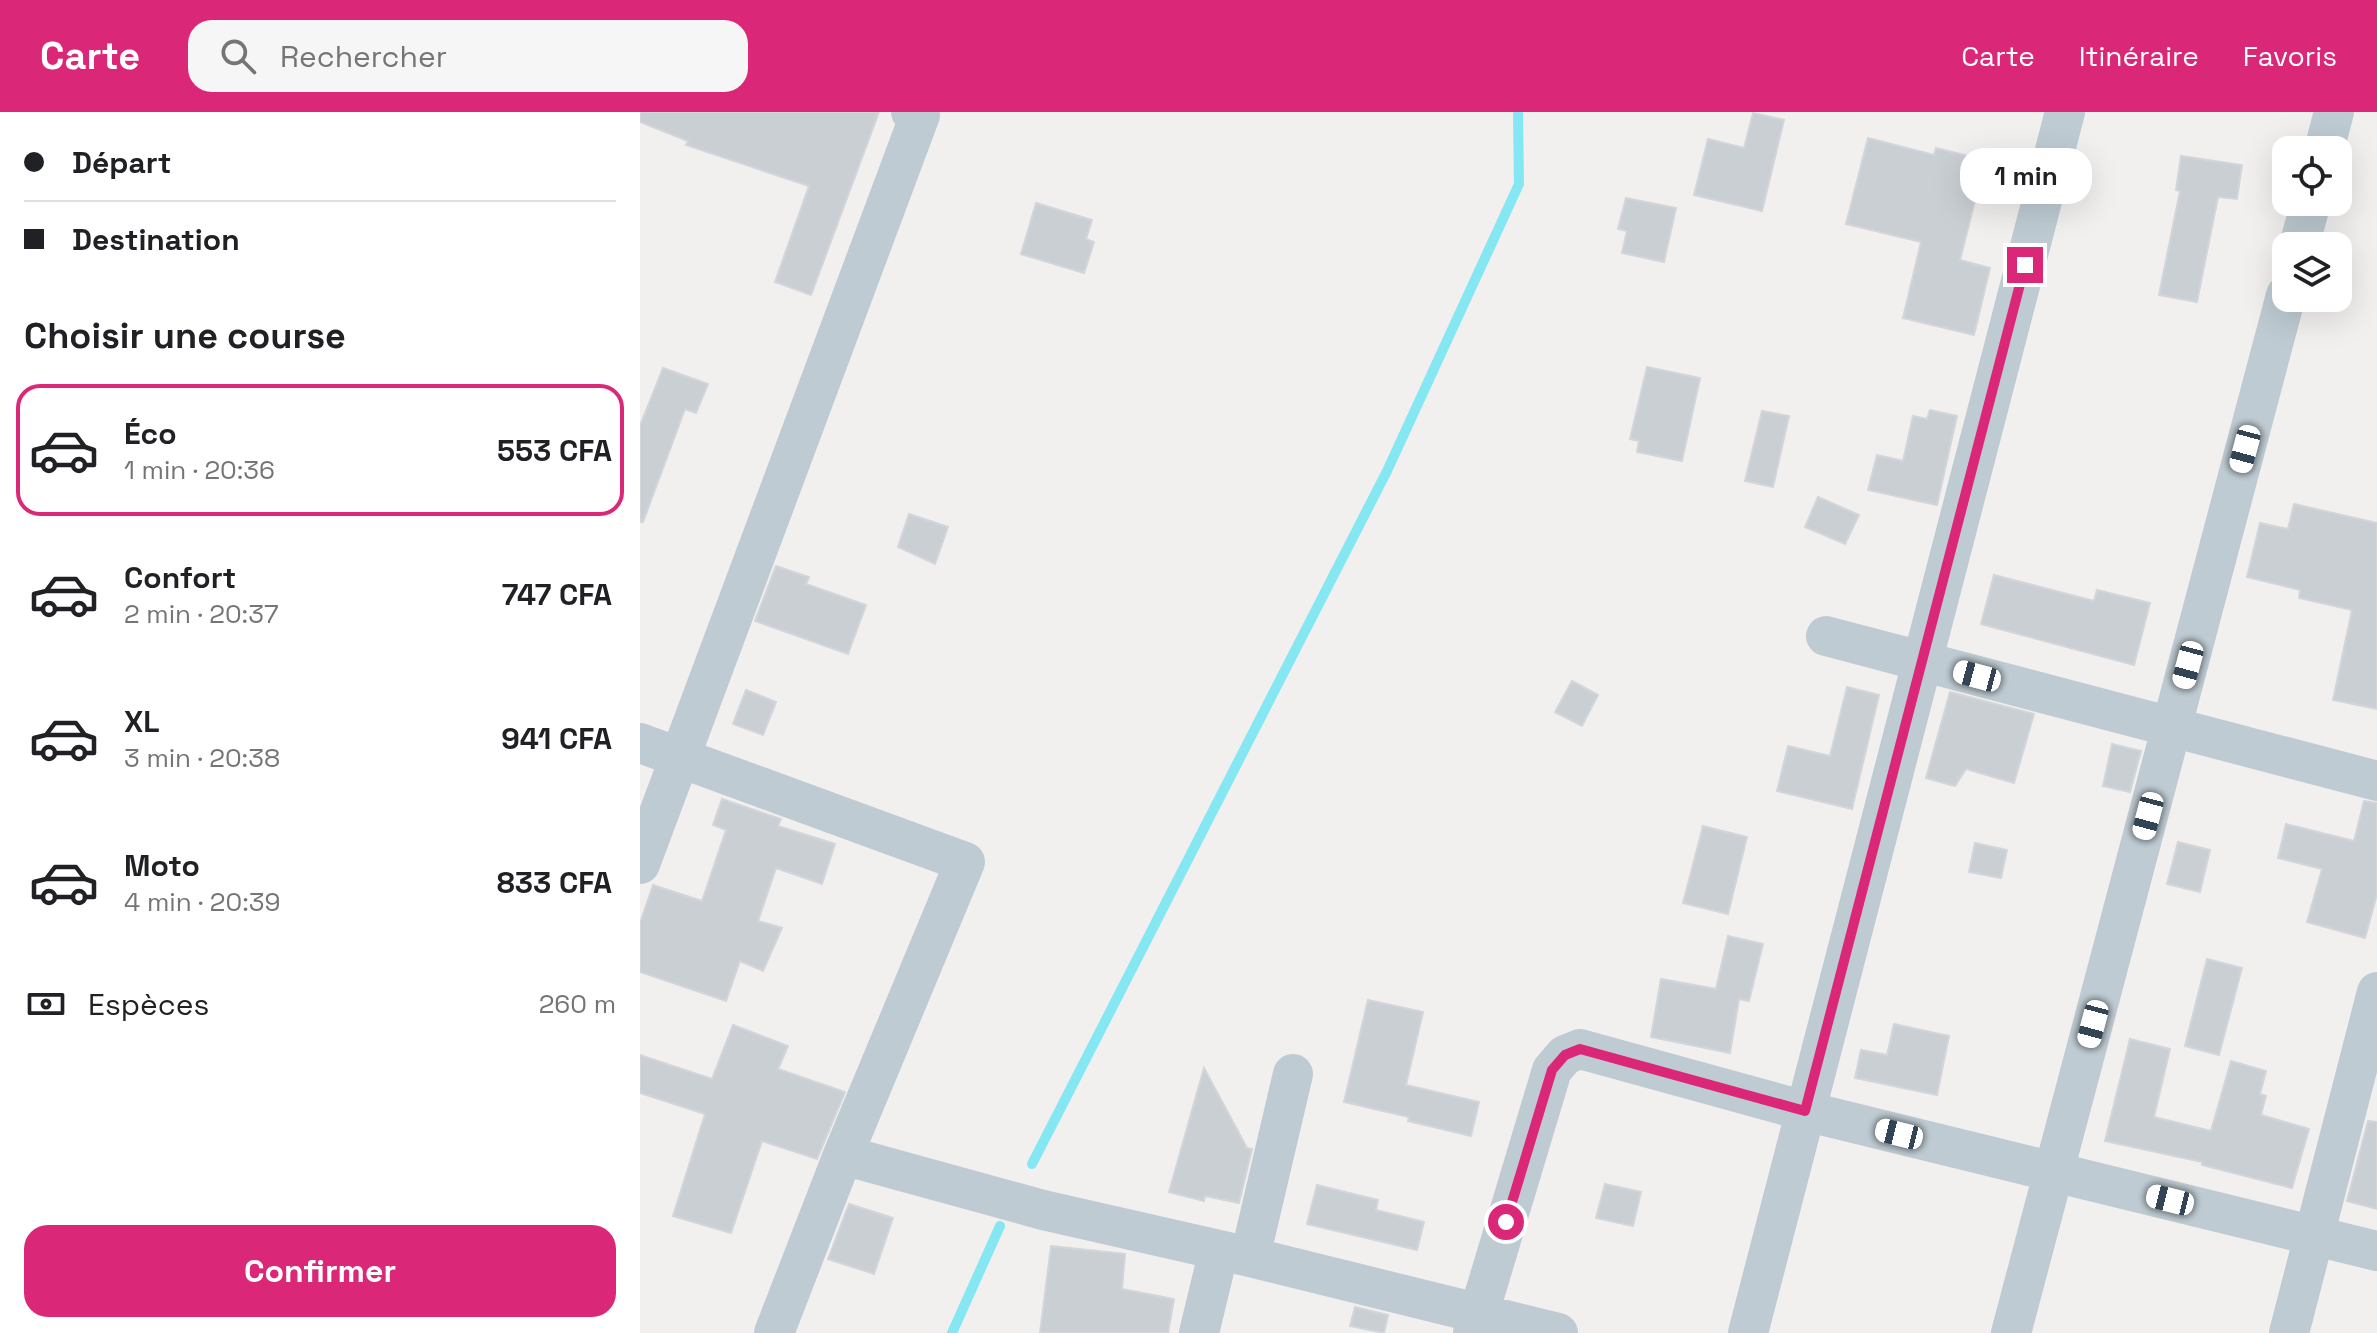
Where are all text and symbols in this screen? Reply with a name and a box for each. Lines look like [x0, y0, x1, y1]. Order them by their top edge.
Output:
search box [188, 20, 748, 92]
text: Carte [40, 32, 140, 80]
icon: search [216, 34, 260, 78]
text: Rechercher [280, 37, 447, 76]
text: Carte [1961, 38, 2035, 74]
text: Itinéraire [2079, 38, 2199, 74]
text: Favoris [2243, 38, 2337, 74]
map controls [2272, 136, 2352, 312]
button: locate [2272, 136, 2352, 216]
text: Départ [72, 143, 171, 182]
callout: 1 min [1959, 149, 2091, 205]
text: 1 min [1994, 159, 2058, 193]
text: Destination [72, 220, 240, 259]
button: layers [2272, 232, 2352, 312]
route end [2007, 247, 2043, 283]
text: Choisir une course [24, 313, 346, 359]
icon: car [28, 414, 100, 486]
text: Éco [124, 414, 177, 453]
car [2227, 423, 2263, 475]
text: 553 CFA [497, 431, 612, 470]
text: 1 min · 20:36 [124, 453, 275, 487]
icon: car [28, 558, 100, 630]
text: Confort [124, 558, 236, 597]
text: 747 CFA [502, 575, 612, 614]
text: 2 min · 20:37 [124, 597, 279, 631]
car [2170, 639, 2206, 691]
car [1951, 658, 2003, 694]
icon: car [28, 702, 100, 774]
text: XL [124, 702, 160, 741]
text: 941 CFA [501, 719, 612, 758]
text: 3 min · 20:38 [124, 741, 280, 775]
car [2130, 790, 2166, 842]
icon: car [28, 846, 100, 918]
text: Moto [124, 846, 200, 885]
text: 833 CFA [497, 863, 612, 902]
text: 4 min · 20:39 [124, 885, 280, 919]
icon: cash [24, 982, 68, 1026]
text: Espèces [88, 985, 209, 1024]
text: 260 m [539, 987, 616, 1021]
car [2075, 998, 2111, 1050]
car [1873, 1117, 1925, 1151]
car [2144, 1183, 2196, 1217]
route start [1488, 1204, 1524, 1240]
button: Confirmer [24, 1225, 616, 1317]

